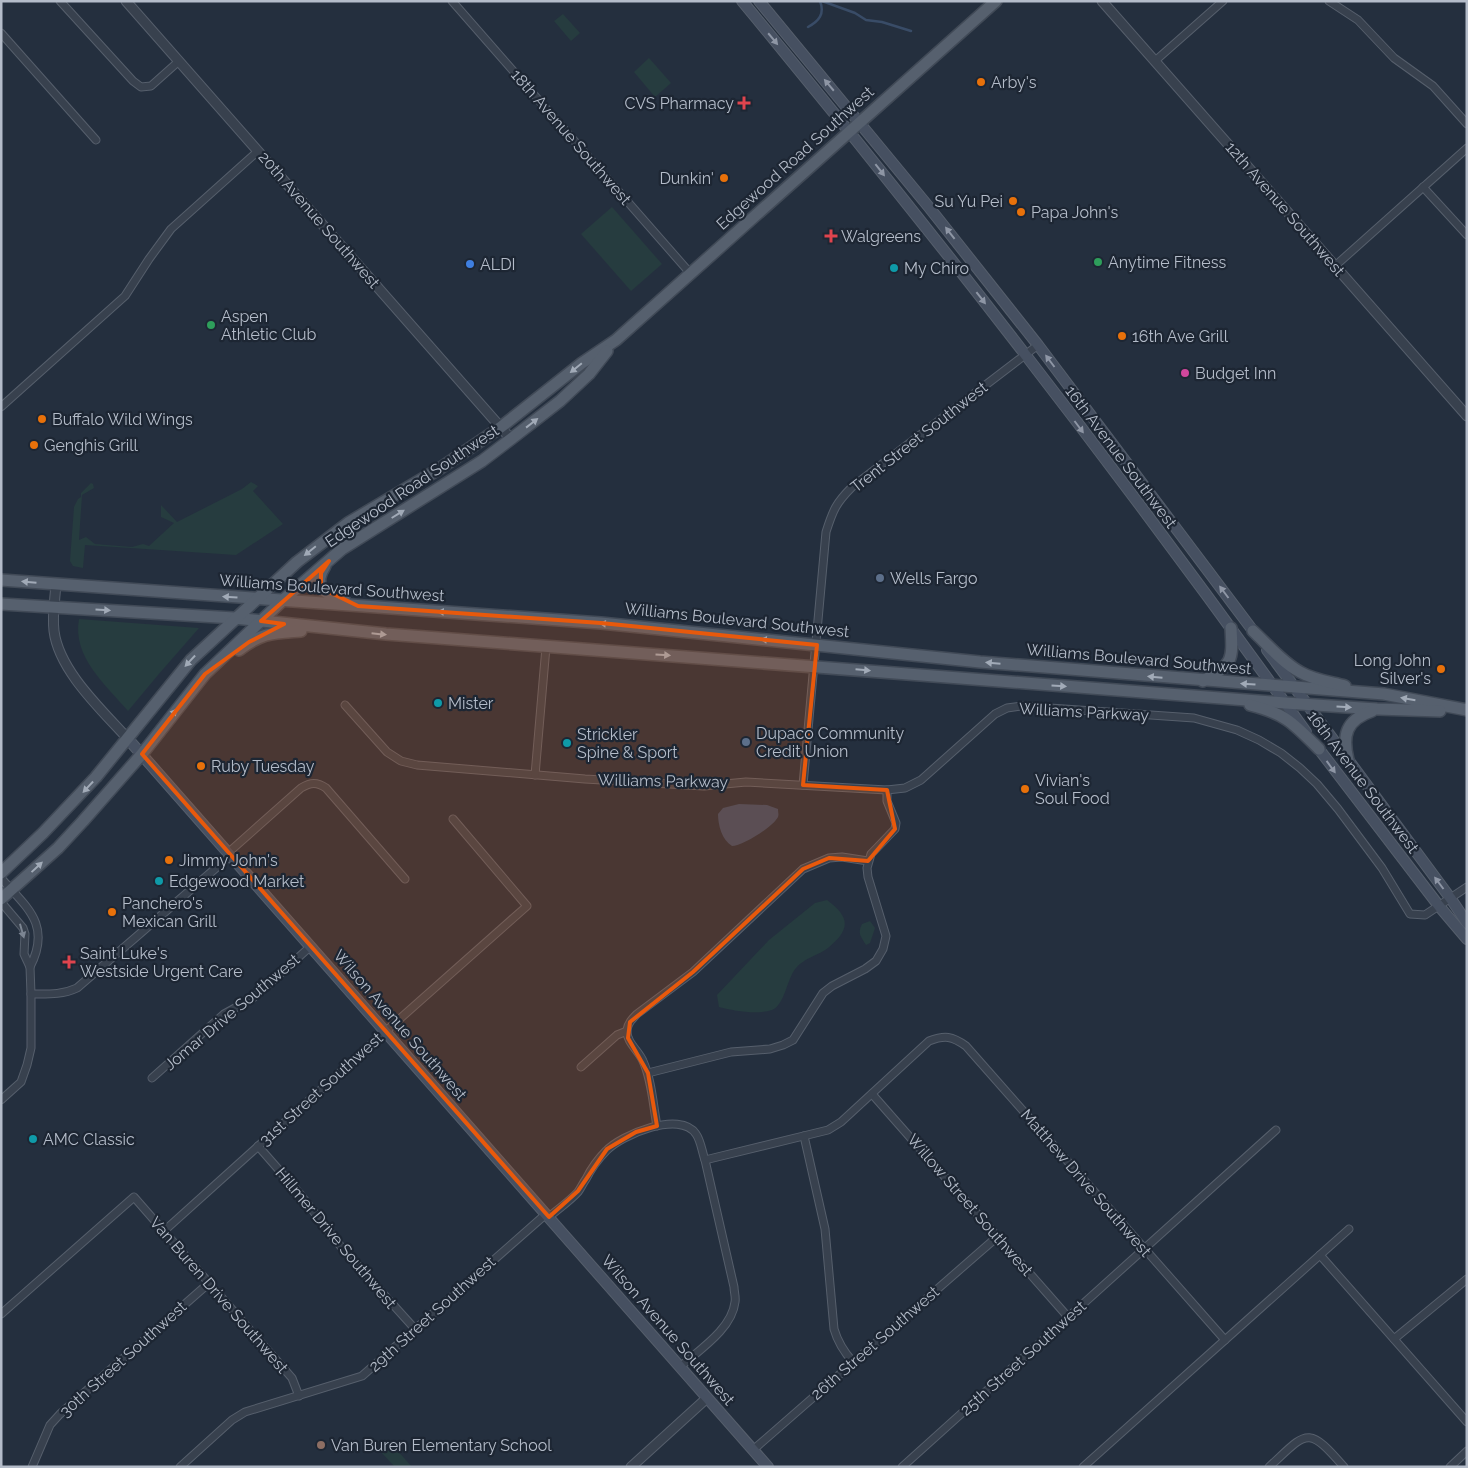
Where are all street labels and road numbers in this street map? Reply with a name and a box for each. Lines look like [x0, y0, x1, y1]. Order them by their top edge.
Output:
street label: 18th Avenue Southwest [507, 65, 635, 209]
street label: Edgewood Road Southwest [712, 82, 878, 234]
street label: 12th Avenue Southwest [1221, 138, 1349, 281]
street label: 20th Avenue Southwest [254, 148, 384, 293]
street label: Trent Street Southwest [847, 377, 992, 496]
street label: 16th Avenue Southwest [1061, 382, 1181, 532]
street label: Edgewood Road Southwest [322, 420, 503, 551]
street label: Williams Boulevard Southwest [219, 571, 446, 605]
street label: Williams Boulevard Southwest [624, 599, 851, 641]
street label: Williams Boulevard Southwest [1026, 640, 1253, 678]
street label: Williams Parkway [1018, 699, 1150, 725]
street label: 16th Avenue Southwest [1303, 707, 1423, 857]
street label: Williams Parkway [598, 770, 729, 792]
street label: Wilson Avenue Southwest [329, 946, 471, 1105]
street label: Jomar Drive Southwest [161, 950, 304, 1074]
street label: 31st Street Southwest [255, 1028, 387, 1149]
street label: Matthew Drive Southwest [1017, 1105, 1156, 1261]
street label: Willow Street Southwest [903, 1130, 1037, 1280]
street label: Hillmer Drive Southwest [271, 1164, 401, 1313]
street label: Van Buren Drive Southwest [146, 1213, 293, 1378]
street label: Wilson Avenue Southwest [597, 1251, 739, 1410]
street label: 29th Street Southwest [365, 1252, 500, 1376]
street label: 26th Street Southwest [807, 1282, 943, 1404]
street label: 25th Street Southwest [956, 1296, 1090, 1419]
street label: 30th Street Southwest [56, 1297, 191, 1421]

